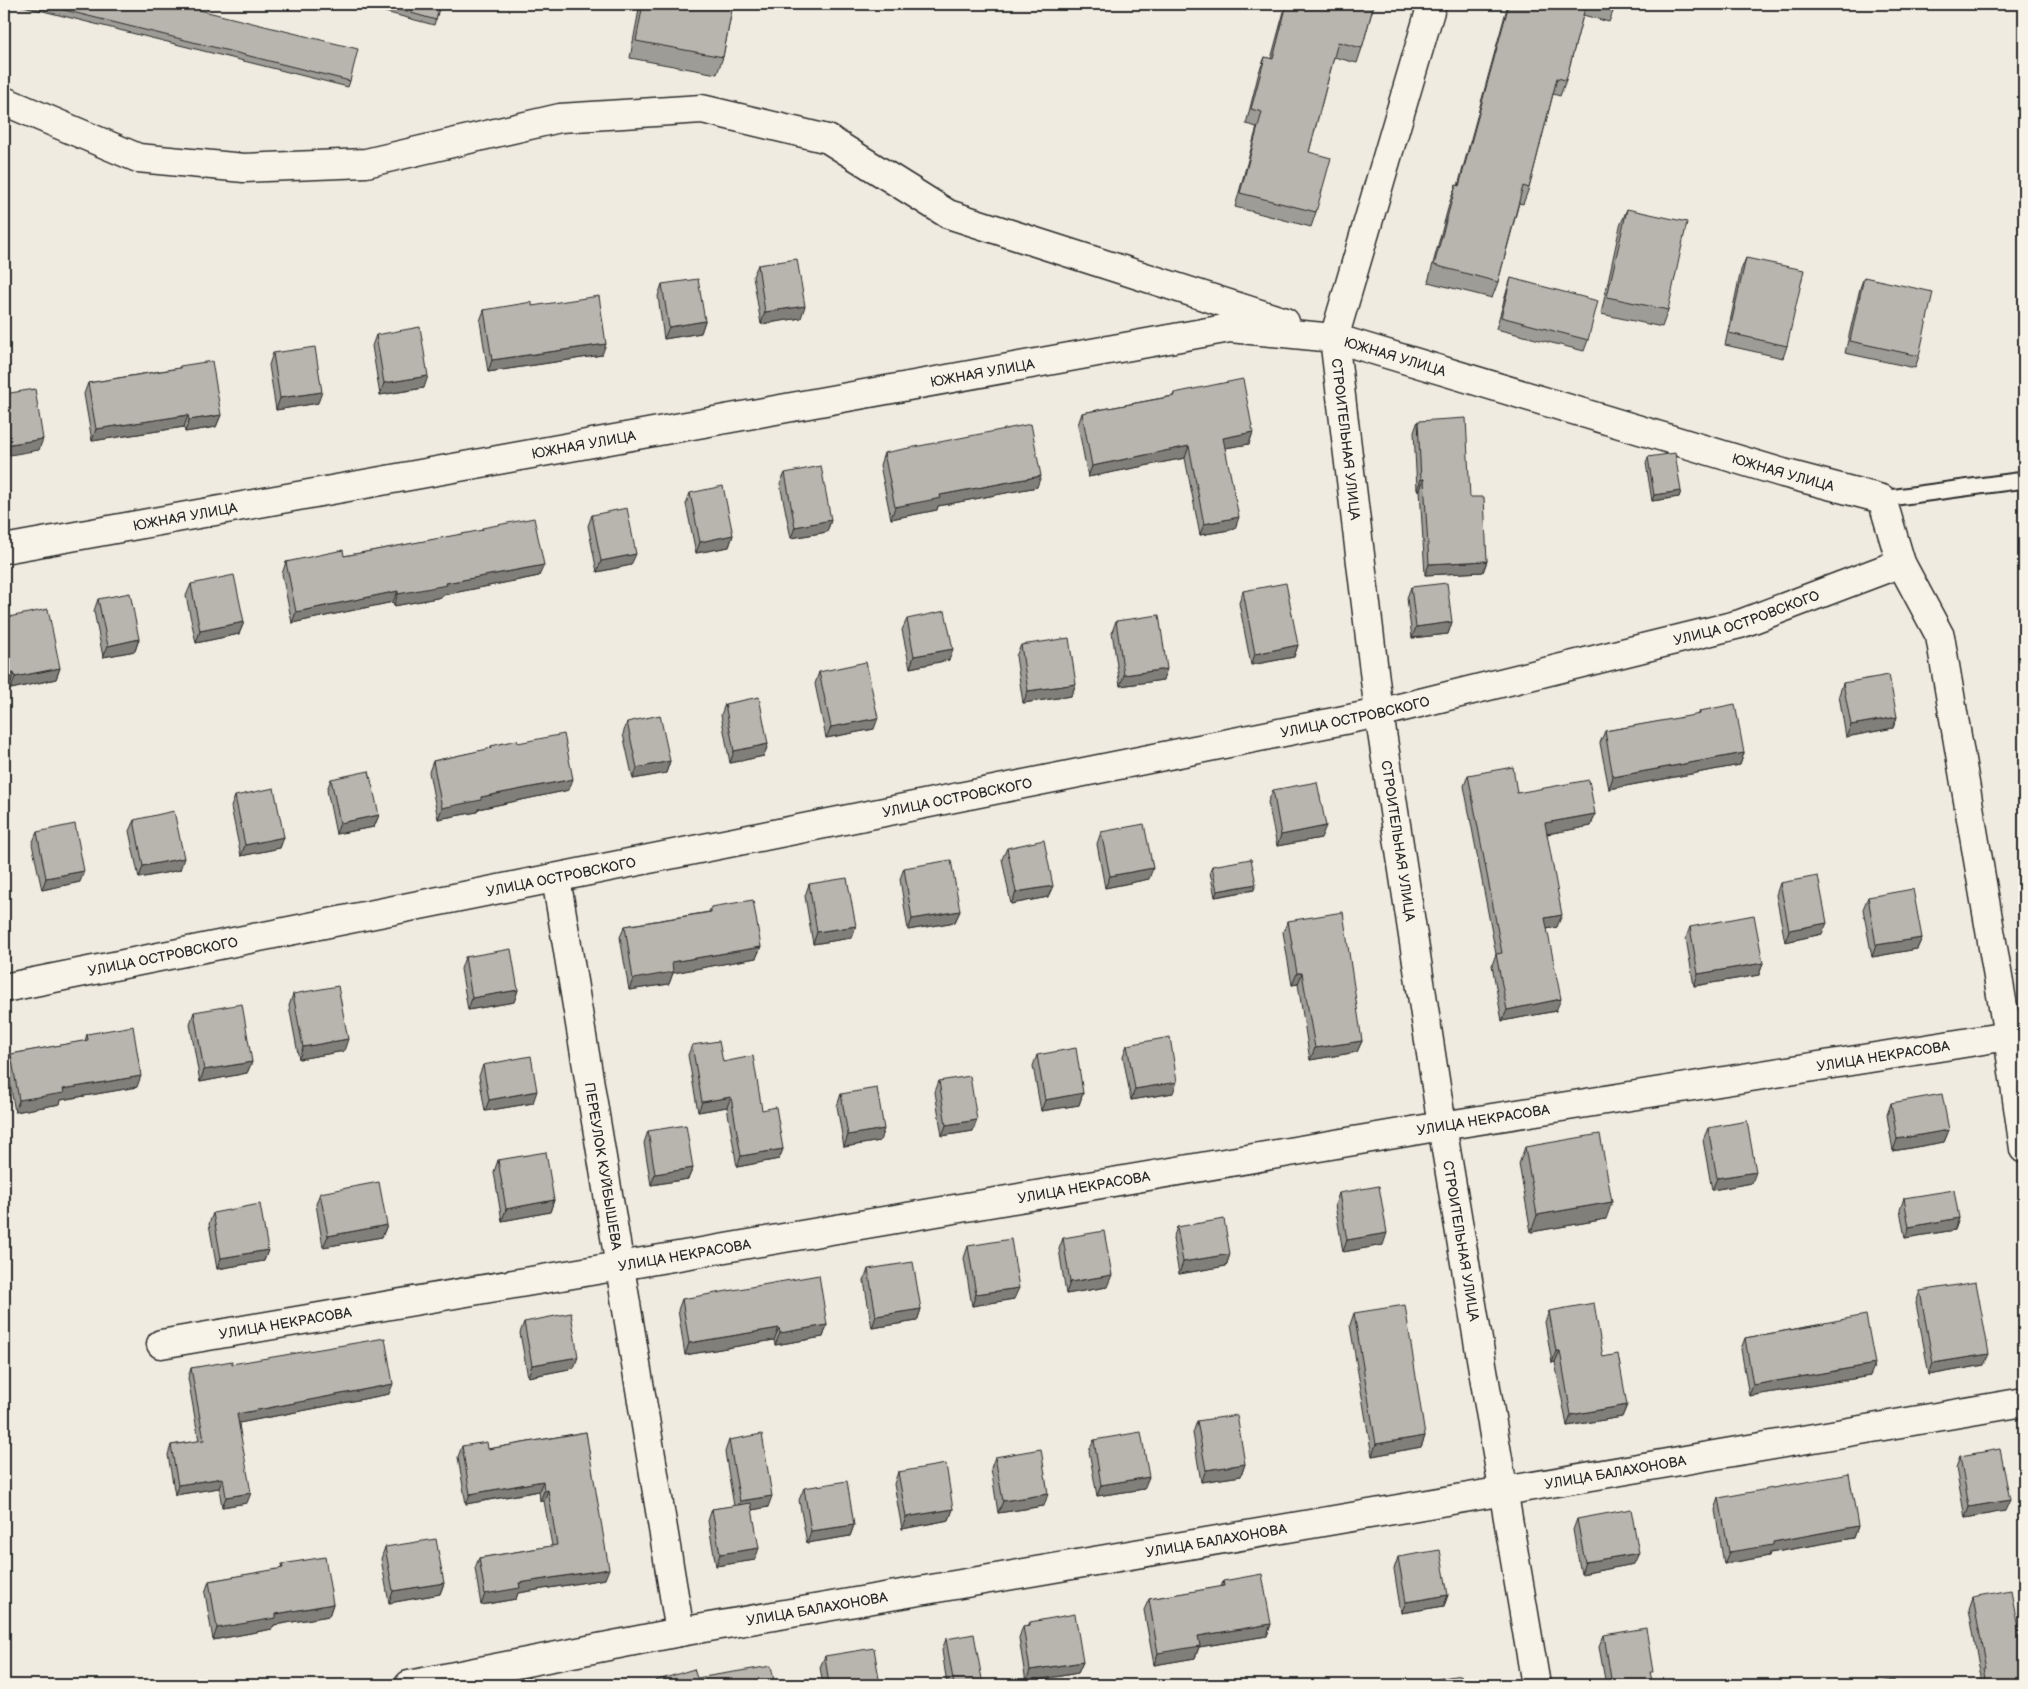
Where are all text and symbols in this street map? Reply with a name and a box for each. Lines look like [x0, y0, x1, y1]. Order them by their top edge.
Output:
street label: ЮЖНАЯ УЛИЦА [1342, 334, 1448, 380]
street label: ЮЖНАЯ УЛИЦА [929, 355, 1036, 391]
street label: СТРОИТЕЛЬНАЯ УЛИЦА [1328, 358, 1364, 521]
street label: ЮЖНАЯ УЛИЦА [530, 427, 638, 463]
street label: ЮЖНАЯ УЛИЦА [1730, 450, 1836, 495]
street label: ЮЖНАЯ УЛИЦА [132, 499, 239, 535]
street label: УЛИЦА ОСТРОВСКОГО [1672, 587, 1822, 649]
street label: УЛИЦА ОСТРОВСКОГО [1279, 693, 1432, 742]
street label: СТРОИТЕЛЬНАЯ УЛИЦА [1377, 759, 1419, 923]
street label: УЛИЦА ОСТРОВСКОГО [881, 775, 1034, 821]
street label: УЛИЦА ОСТРОВСКОГО [485, 854, 637, 900]
street label: УЛИЦА ОСТРОВСКОГО [87, 933, 239, 980]
street label: УЛИЦА НЕКРАСОВА [1815, 1037, 1951, 1075]
street label: ПЕРЕУЛОК КУЙБЫШЕВА [581, 1081, 625, 1252]
street label: УЛИЦА НЕКРАСОВА [1415, 1101, 1551, 1139]
street label: СТРОИТЕЛЬНАЯ УЛИЦА [1439, 1159, 1483, 1323]
street label: УЛИЦА НЕКРАСОВА [1016, 1168, 1152, 1207]
street label: УЛИЦА НЕКРАСОВА [617, 1236, 753, 1275]
street label: УЛИЦА НЕКРАСОВА [218, 1304, 353, 1343]
street label: УЛИЦА БАЛАХОНОВА [1543, 1452, 1688, 1493]
street label: УЛИЦА БАЛАХОНОВА [1144, 1520, 1289, 1561]
street label: УЛИЦА БАЛАХОНОВА [745, 1589, 889, 1630]

